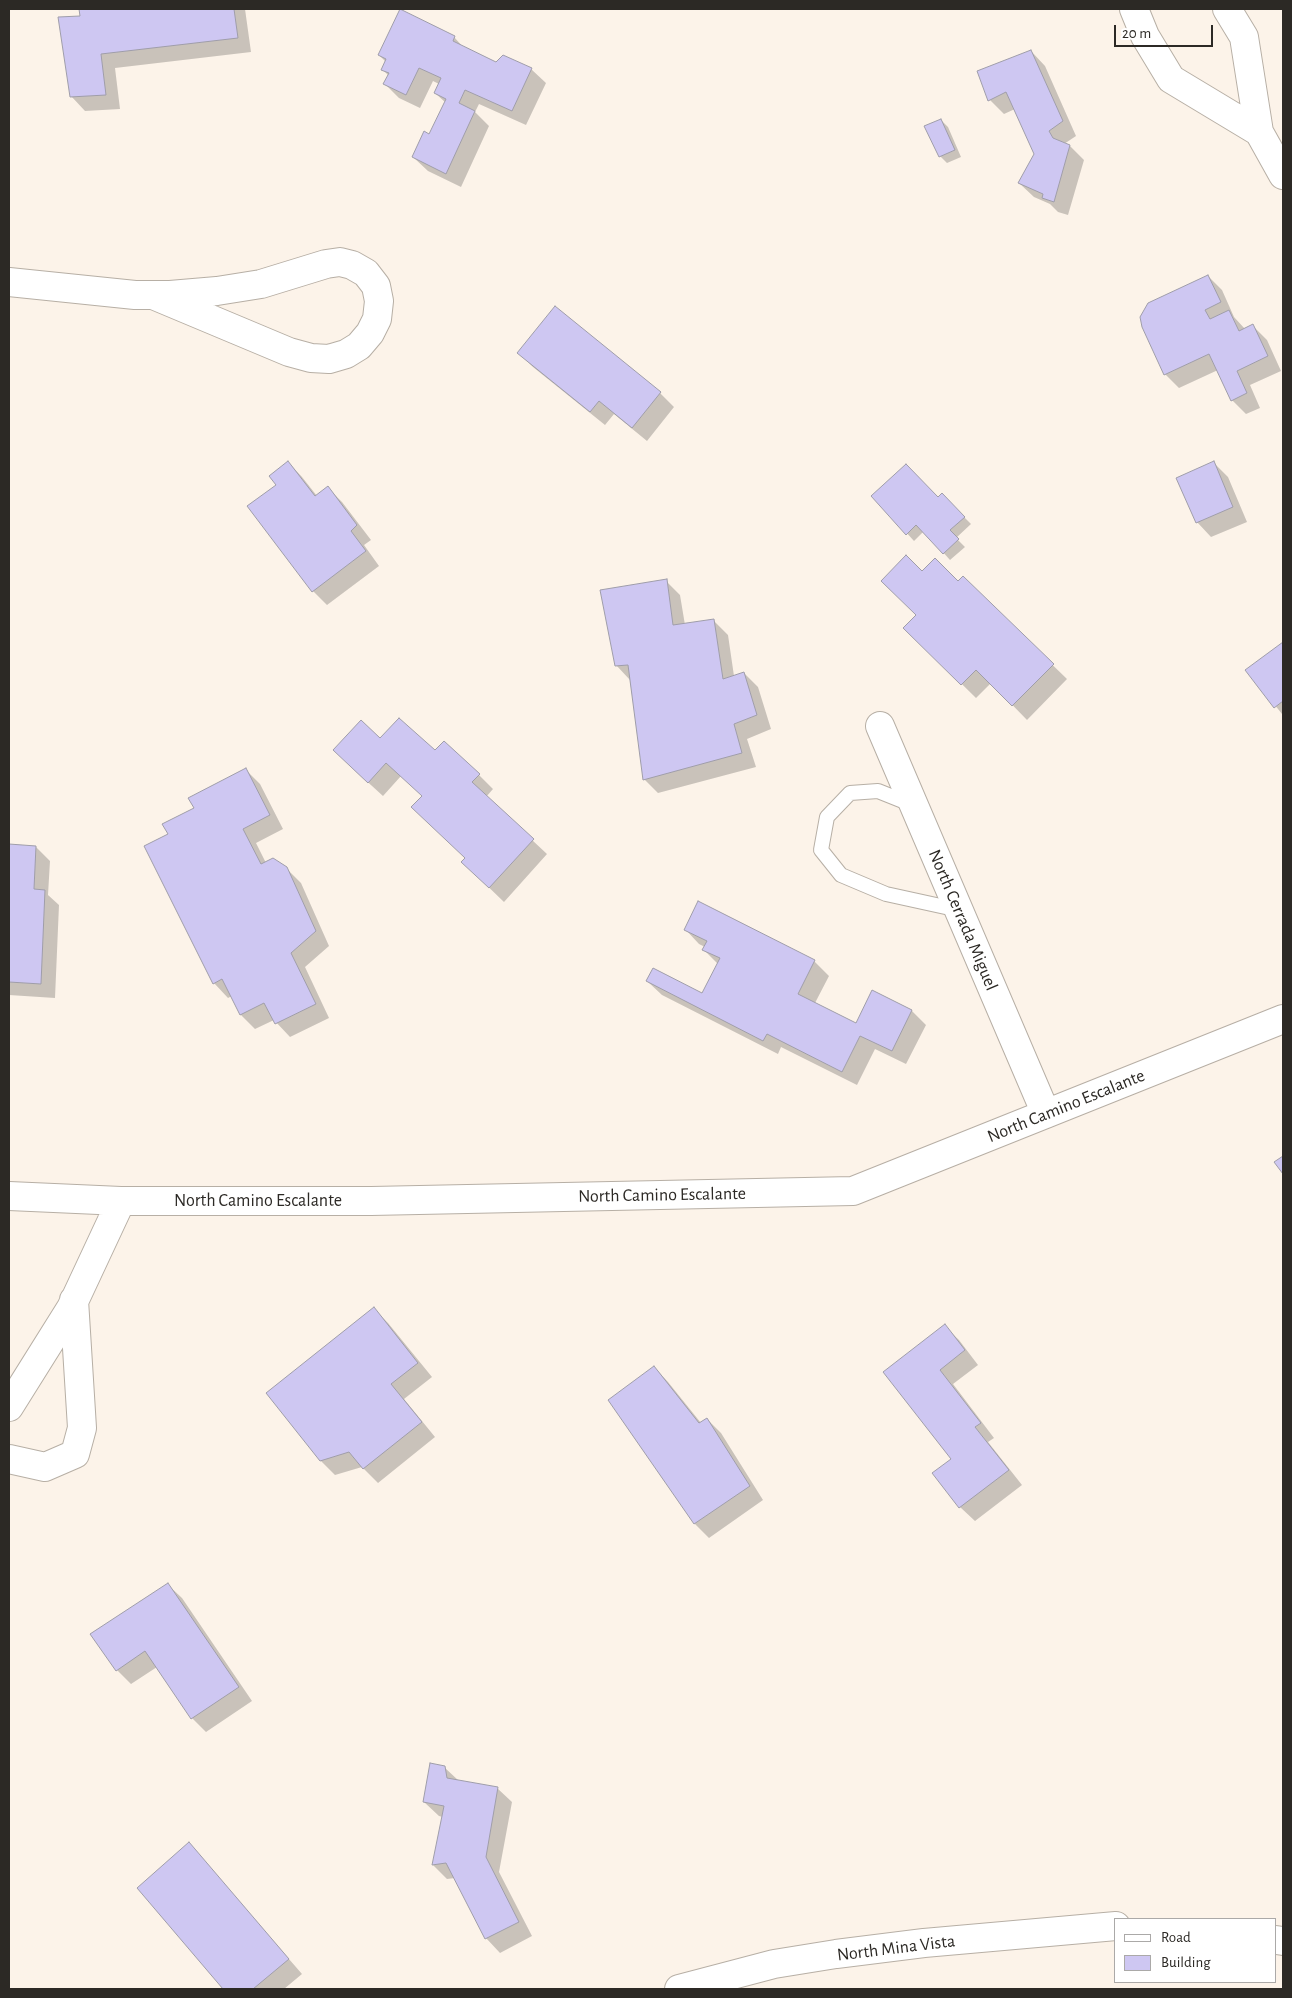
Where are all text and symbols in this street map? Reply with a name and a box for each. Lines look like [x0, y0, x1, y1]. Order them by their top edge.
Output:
scale bar [1117, 15, 1216, 47]
text: 20 m [1122, 26, 1151, 41]
street label: North Cerrada Miguel [923, 846, 1003, 994]
street label: North Camino Escalante [984, 1065, 1148, 1147]
street label: North Camino Escalante [578, 1183, 746, 1207]
street label: North Camino Escalante [174, 1190, 342, 1212]
legend [1114, 1918, 1277, 1983]
street label: North Mina Vista [836, 1930, 956, 1966]
text: Road [1161, 1930, 1191, 1945]
text: Building [1161, 1955, 1211, 1970]

